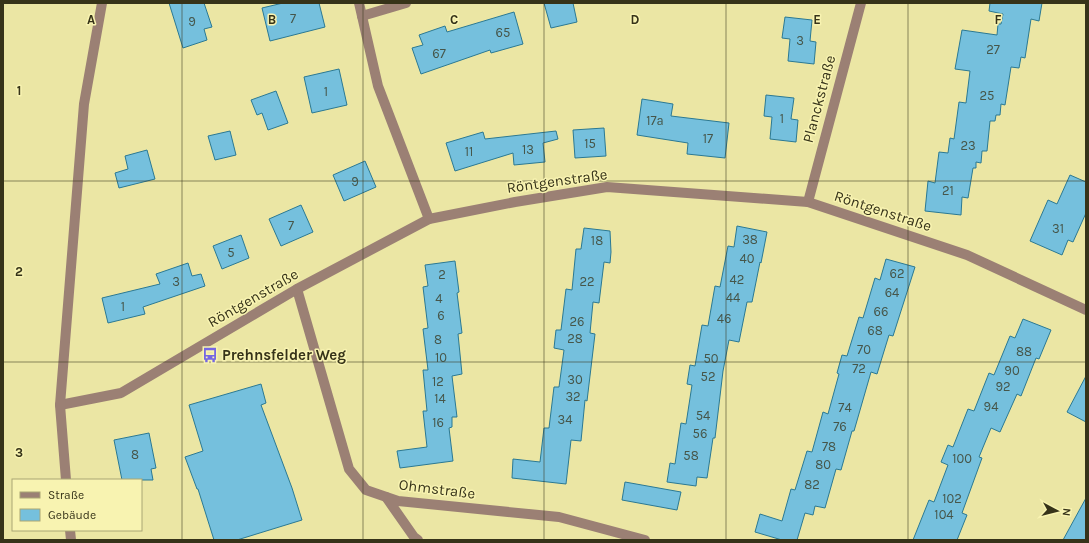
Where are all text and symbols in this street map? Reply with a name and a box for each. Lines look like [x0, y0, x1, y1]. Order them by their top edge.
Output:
house number: 7 [290, 11, 296, 26]
text: A [87, 12, 95, 27]
text: B [268, 12, 276, 27]
text: C [450, 12, 458, 27]
text: D [631, 12, 640, 27]
text: E [813, 12, 821, 27]
text: F [994, 12, 1002, 27]
house number: 9 [188, 14, 196, 29]
house number: 65 [496, 25, 510, 40]
house number: 3 [796, 33, 804, 48]
house number: 27 [986, 42, 1000, 57]
house number: 67 [432, 46, 446, 61]
street label: Planckstraße [799, 53, 839, 145]
text: 1 [17, 83, 21, 98]
house number: 1 [324, 84, 328, 99]
house number: 25 [980, 88, 994, 103]
house number: 1 [780, 111, 784, 126]
house number: 17a [646, 113, 664, 128]
house number: 17 [703, 131, 713, 146]
house number: 15 [584, 136, 596, 151]
house number: 23 [960, 138, 976, 153]
house number: 13 [522, 142, 534, 157]
house number: 11 [465, 144, 473, 159]
street label: Röntgenstraße [506, 165, 608, 197]
house number: 9 [351, 174, 359, 189]
house number: 21 [942, 183, 954, 198]
street label: Röntgenstraße [832, 187, 934, 235]
house number: 7 [288, 218, 294, 233]
house number: 31 [1052, 221, 1064, 236]
house number: 38 [742, 232, 758, 247]
house number: 18 [591, 233, 603, 248]
house number: 5 [227, 245, 235, 260]
house number: 40 [740, 251, 755, 266]
text: 2 [15, 264, 23, 279]
street label: Röntgenstraße [205, 265, 301, 331]
house number: 62 [890, 266, 904, 281]
house number: 2 [438, 267, 446, 282]
house number: 42 [730, 272, 744, 287]
house number: 3 [172, 274, 180, 289]
house number: 22 [579, 274, 595, 289]
house number: 64 [885, 285, 899, 300]
house number: 44 [726, 290, 740, 305]
house number: 4 [435, 291, 443, 306]
house number: 1 [121, 299, 125, 314]
house number: 66 [874, 304, 888, 319]
house number: 6 [437, 308, 445, 323]
house number: 46 [717, 311, 731, 326]
house number: 26 [570, 314, 584, 329]
house number: 68 [867, 323, 883, 338]
house number: 28 [567, 331, 583, 346]
house number: 8 [434, 332, 442, 347]
house number: 70 [857, 342, 871, 357]
house number: 88 [1016, 344, 1032, 359]
bus stop icon: Prehnsfelder Weg [201, 346, 219, 364]
place label: Prehnsfelder Weg [222, 346, 346, 364]
house number: 10 [435, 350, 447, 365]
house number: 50 [703, 351, 719, 366]
house number: 72 [852, 361, 866, 376]
house number: 90 [1004, 363, 1020, 378]
house number: 52 [701, 369, 715, 384]
house number: 30 [567, 372, 583, 387]
house number: 12 [432, 374, 444, 389]
house number: 92 [995, 379, 1011, 394]
house number: 32 [565, 389, 581, 404]
house number: 14 [434, 391, 446, 406]
house number: 94 [984, 399, 998, 414]
house number: 74 [838, 400, 852, 415]
house number: 54 [696, 408, 710, 423]
house number: 34 [558, 412, 572, 427]
house number: 16 [432, 415, 444, 430]
house number: 76 [833, 419, 847, 434]
house number: 56 [693, 426, 707, 441]
house number: 78 [822, 439, 836, 454]
text: 3 [15, 445, 23, 460]
house number: 8 [131, 447, 139, 462]
house number: 58 [683, 448, 699, 463]
house number: 100 [952, 451, 972, 466]
house number: 80 [815, 457, 831, 472]
street label: Ohmstraße [398, 475, 476, 503]
house number: 82 [804, 477, 820, 492]
legend [12, 479, 142, 531]
text: Straße [48, 488, 84, 502]
house number: 102 [942, 491, 962, 506]
north arrow [1037, 491, 1077, 531]
house number: 104 [934, 507, 954, 522]
text: N [1059, 507, 1073, 517]
text: Gebäude [48, 508, 96, 522]

